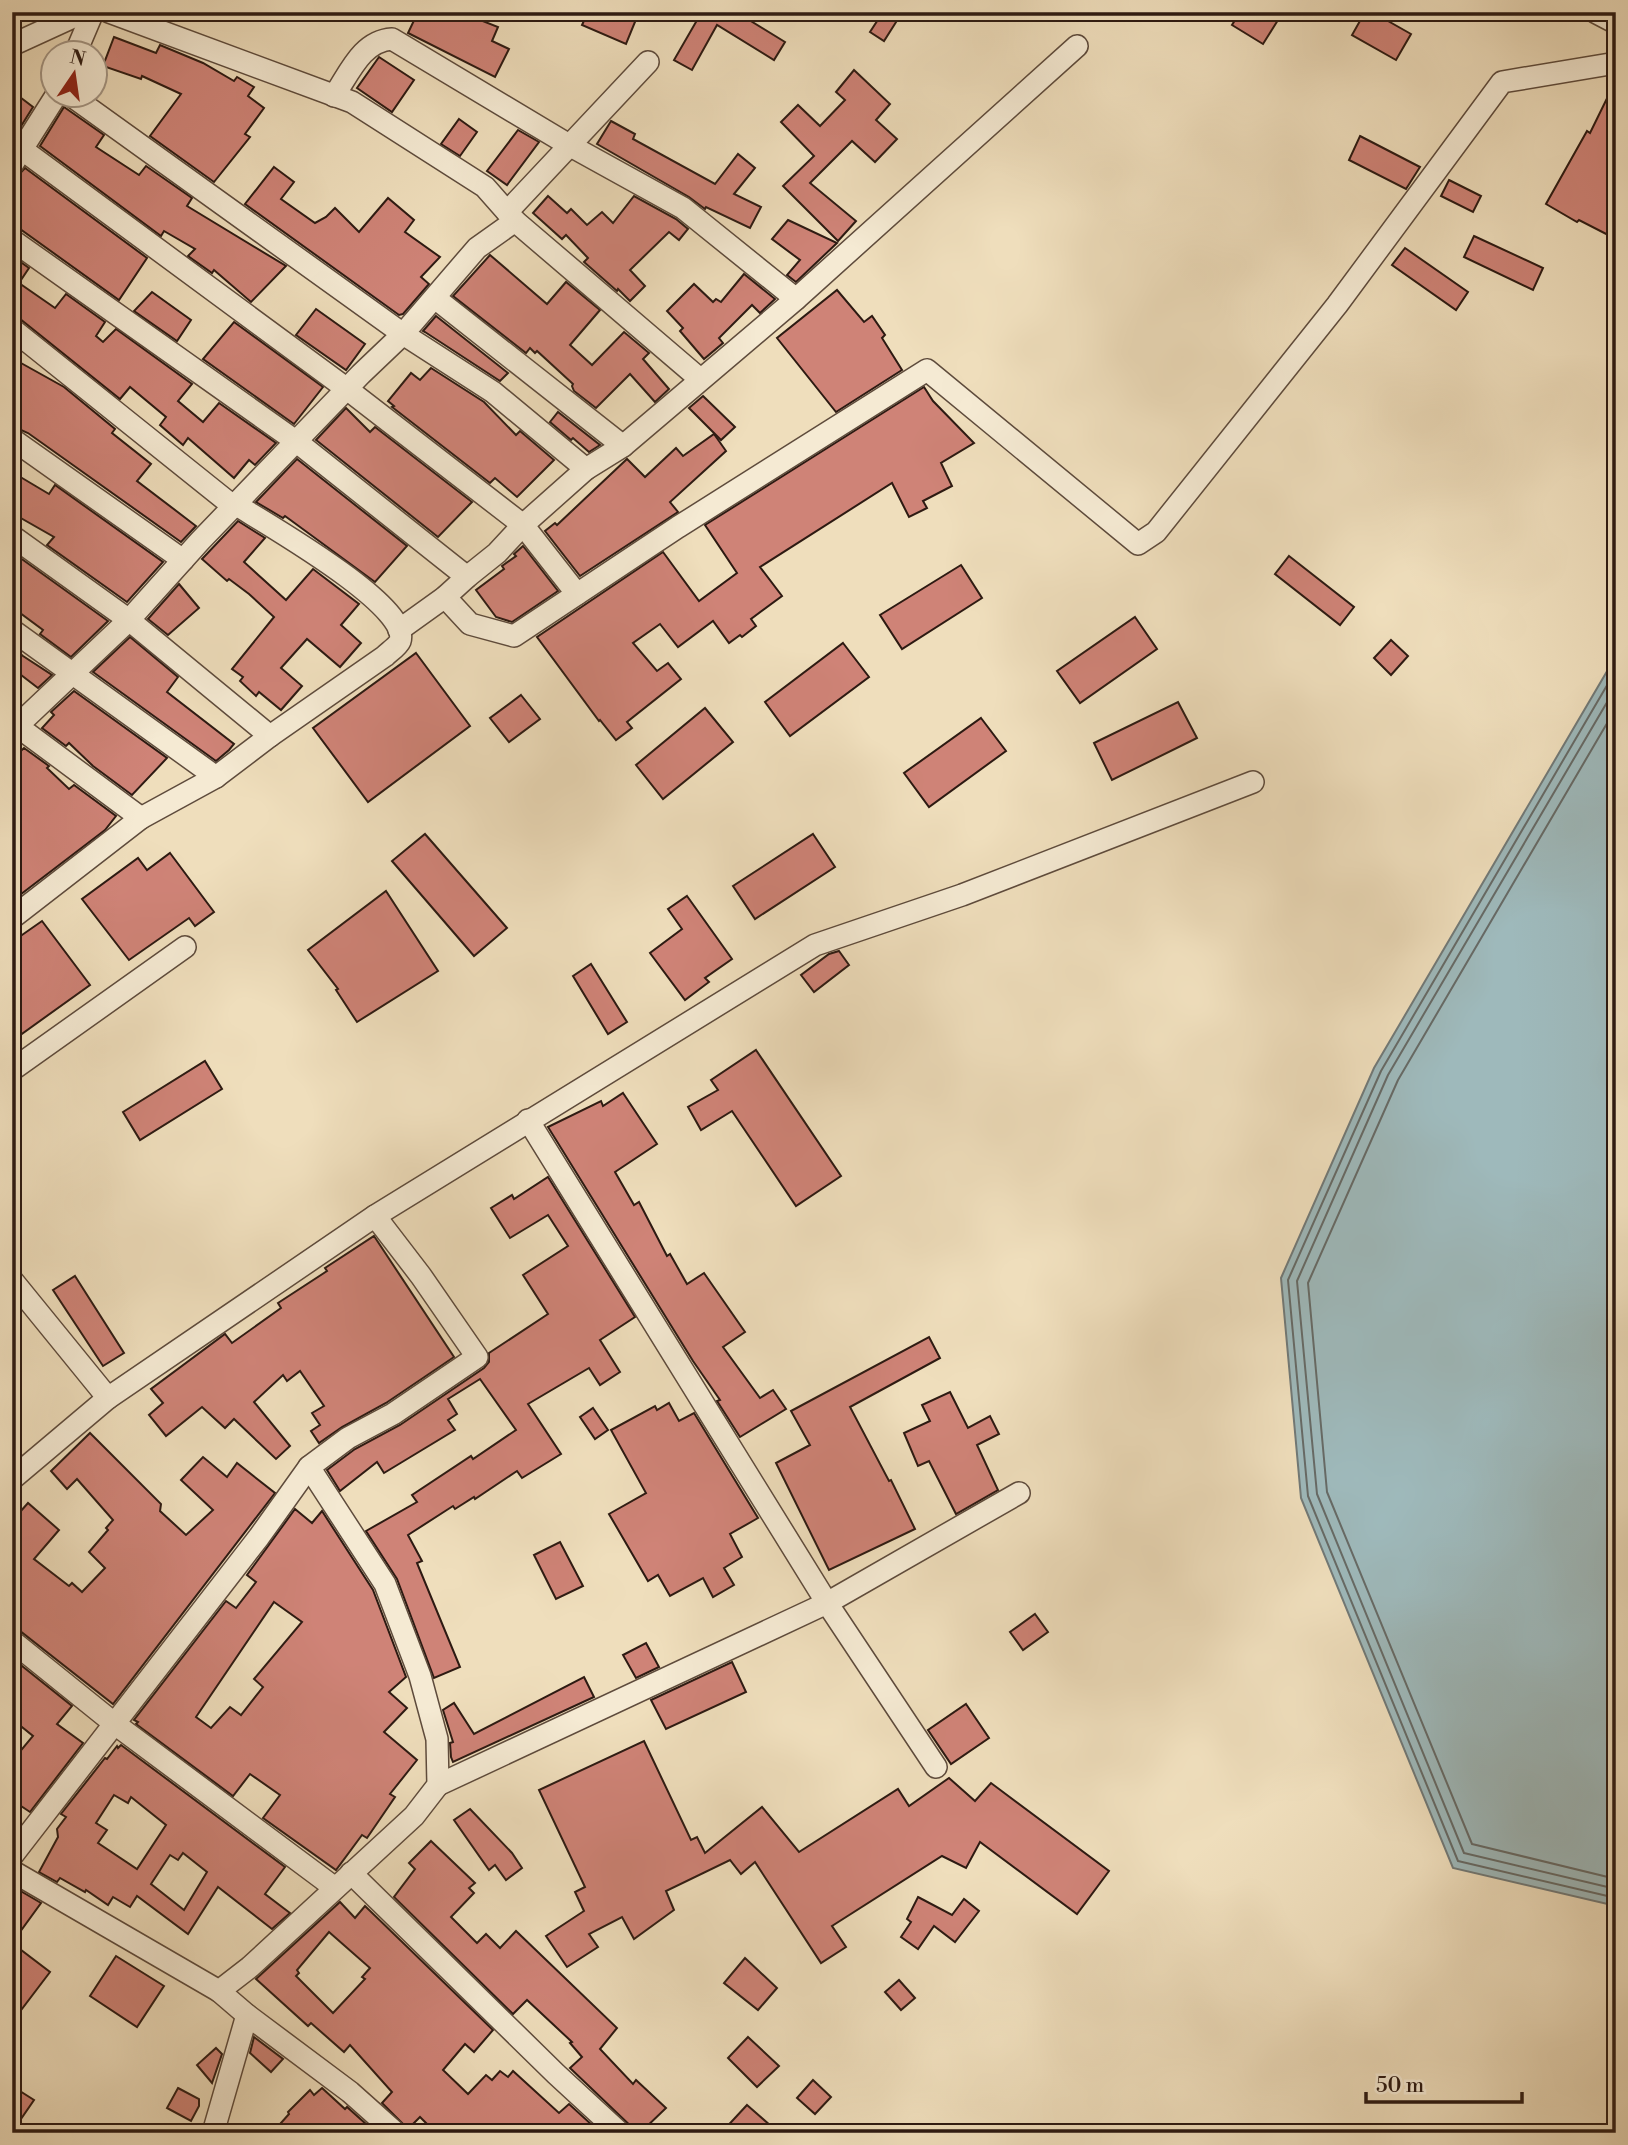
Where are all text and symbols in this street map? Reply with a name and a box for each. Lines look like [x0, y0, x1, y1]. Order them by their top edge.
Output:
north arrow [38, 38, 108, 108]
text: N [68, 45, 88, 72]
scale bar [1366, 2061, 1521, 2105]
text: 50 m [1376, 2073, 1424, 2099]

